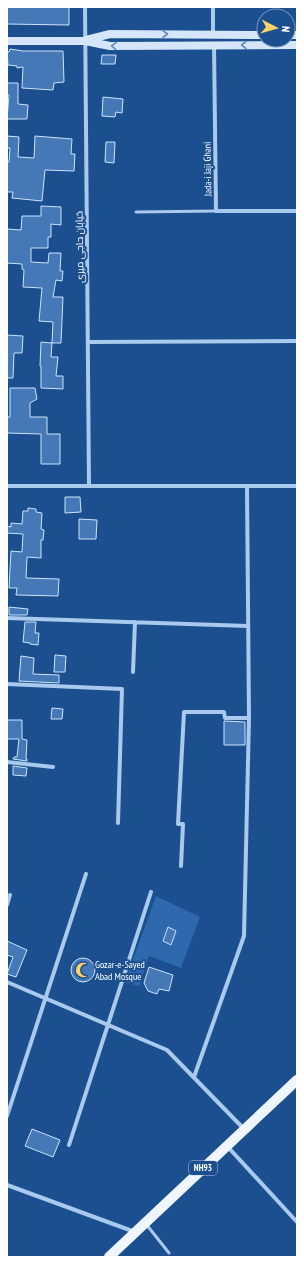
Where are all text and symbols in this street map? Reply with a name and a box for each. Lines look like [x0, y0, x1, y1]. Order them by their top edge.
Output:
north arrow [256, 8, 296, 48]
text: N [279, 25, 293, 33]
one-way arrow [162, 30, 168, 38]
one-way arrow [241, 41, 247, 49]
one-way arrow [111, 42, 117, 50]
street label: Jada-i Jaji Ghani [201, 142, 214, 197]
street label: خیابان حاجی میری [72, 211, 87, 283]
place label: Gozar-e-Sayed Abad Mosque [95, 958, 145, 983]
mosque icon: Gozar-e-Sayed Abad Mosque [74, 961, 92, 979]
road number: NH93 [189, 1161, 217, 1175]

